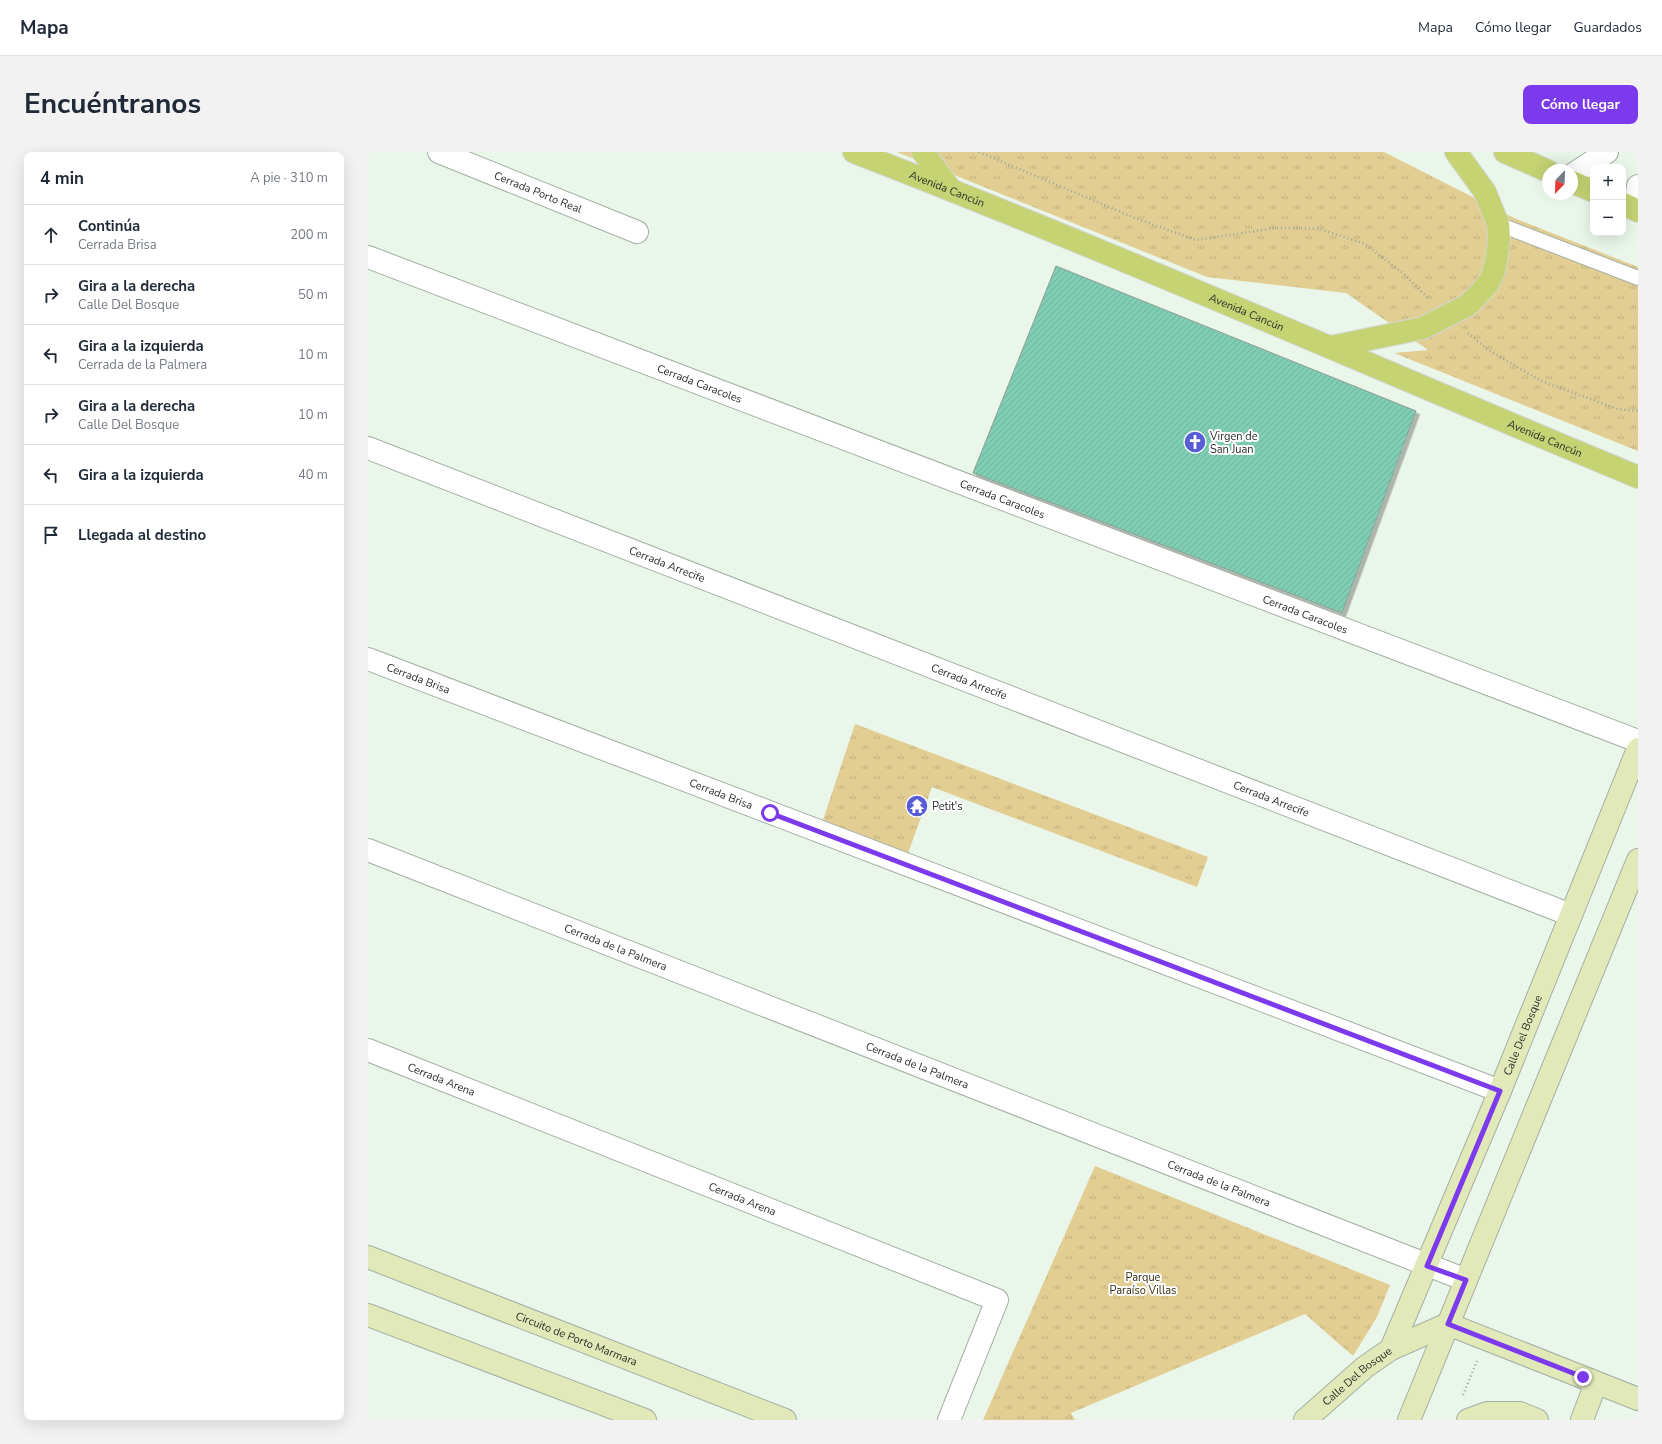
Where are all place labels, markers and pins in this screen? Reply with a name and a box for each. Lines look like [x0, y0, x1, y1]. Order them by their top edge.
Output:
church icon: Virgen de San Juan [1182, 429, 1208, 455]
place label: Virgen de San Juan [1209, 429, 1258, 457]
temple icon: Petit's [904, 793, 930, 819]
place label: Petit's [932, 799, 963, 814]

